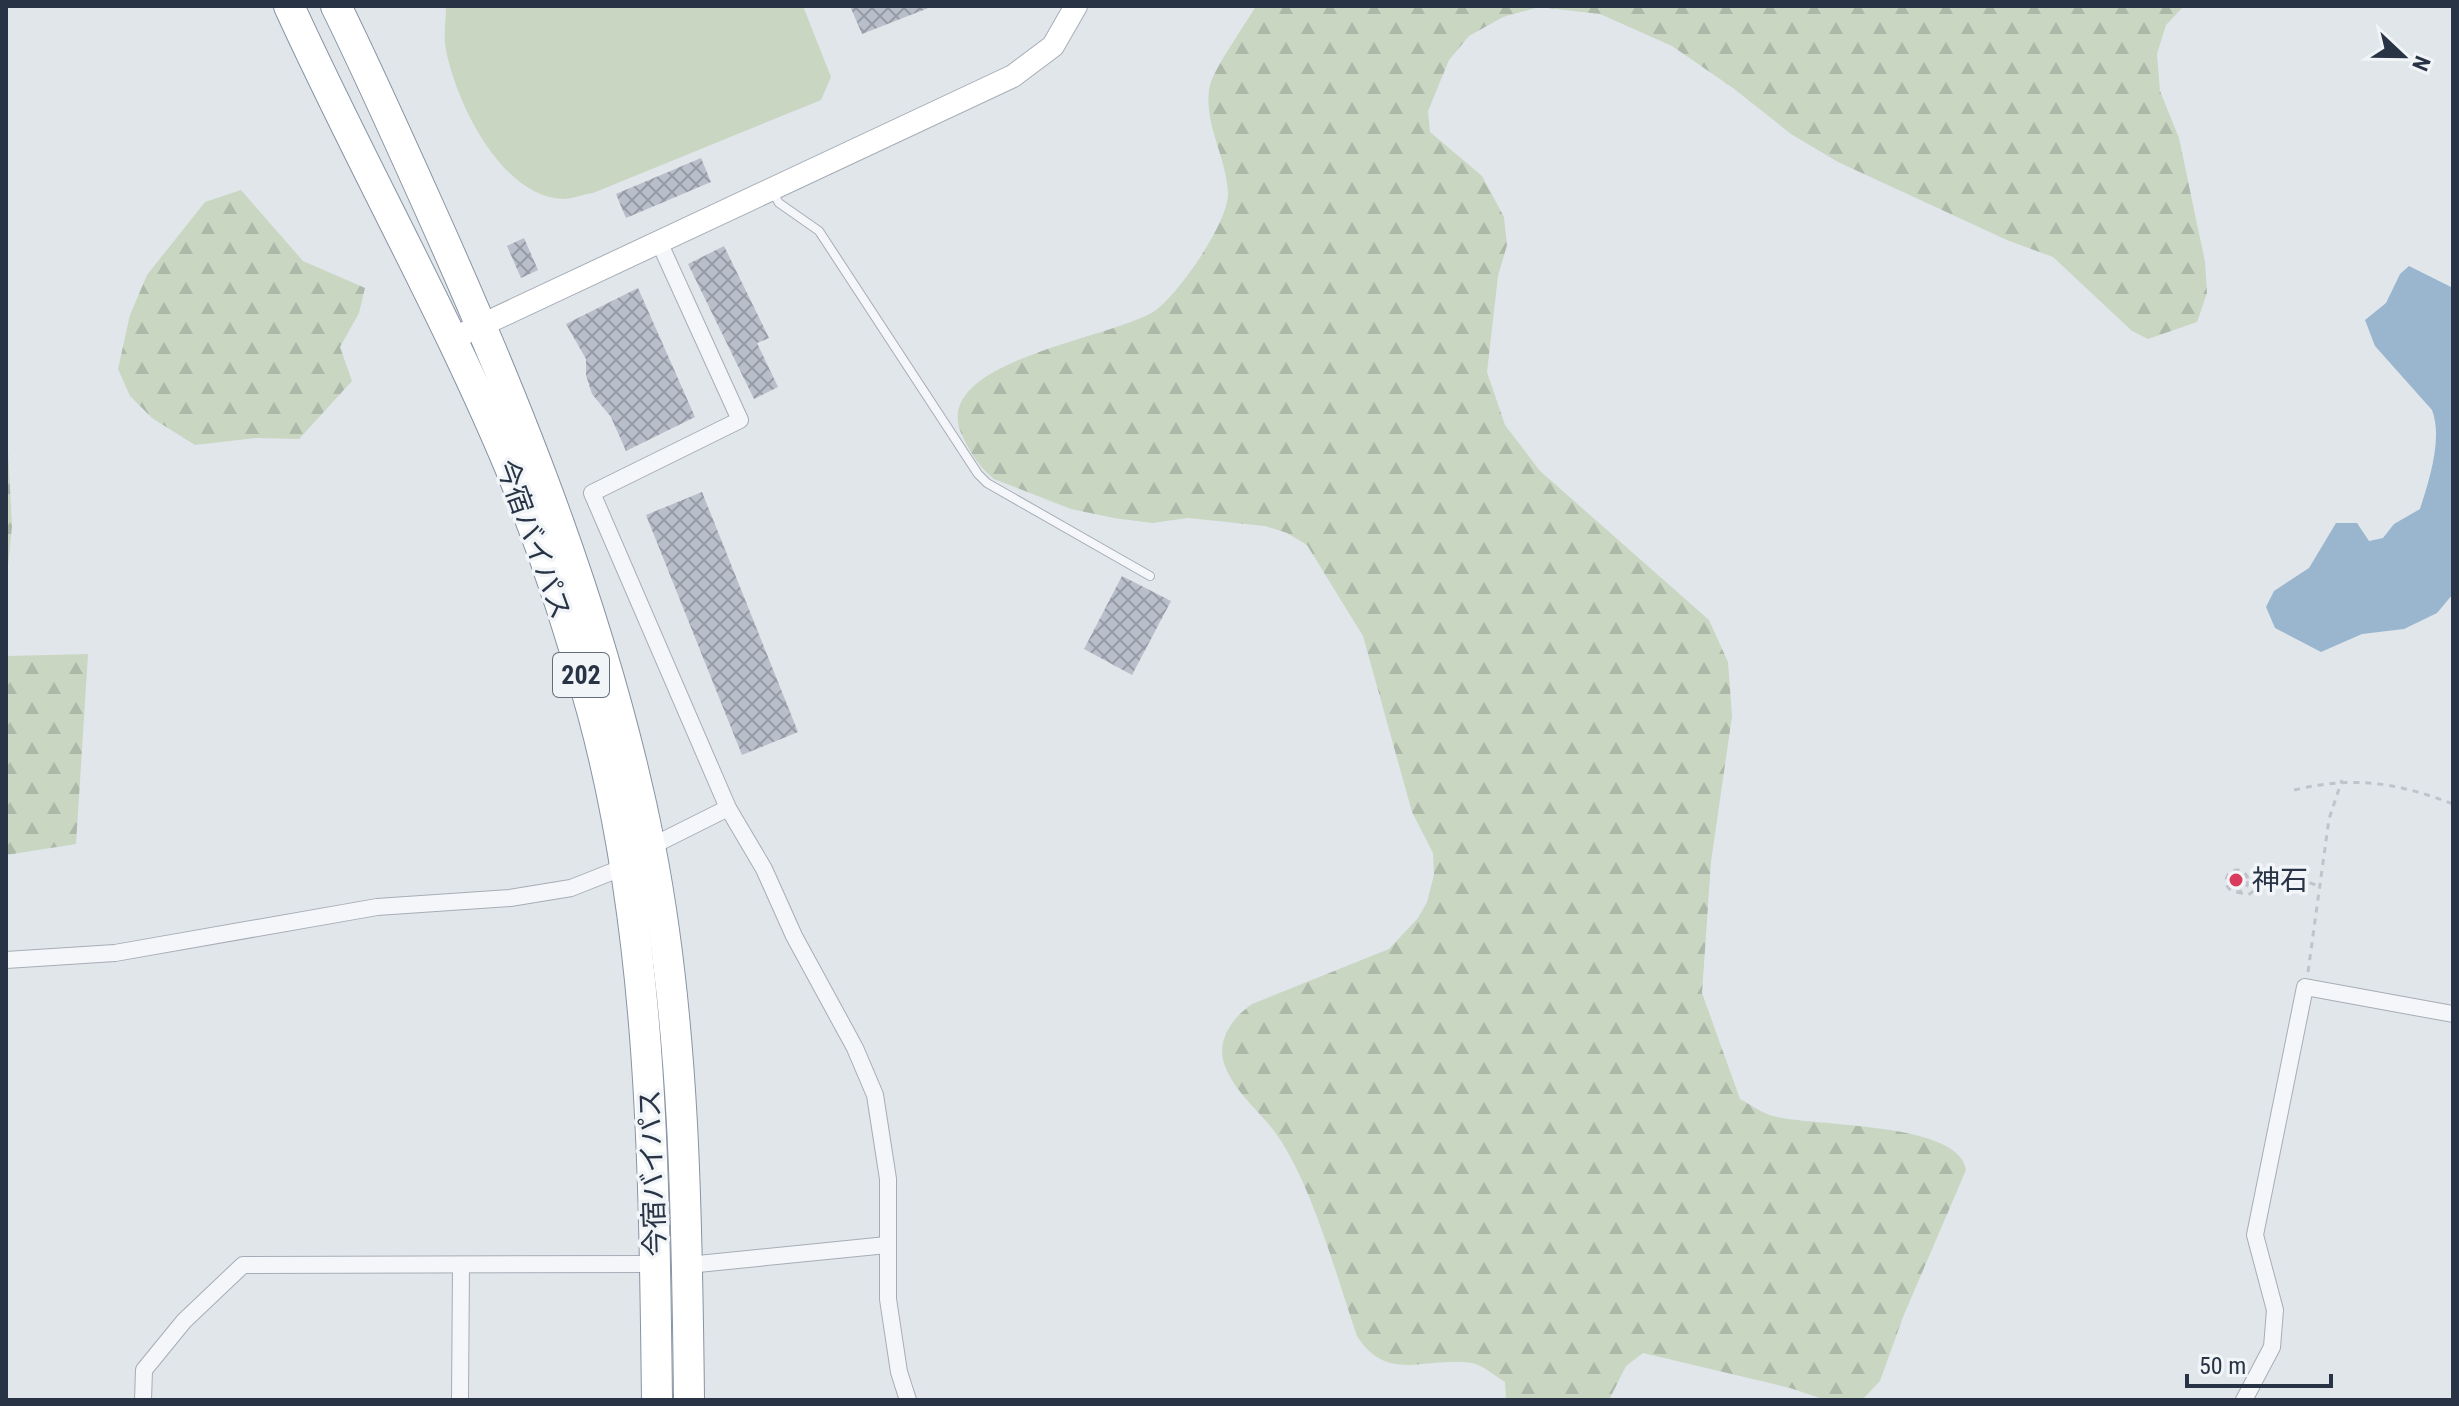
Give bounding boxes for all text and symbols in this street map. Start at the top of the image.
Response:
north arrow [2363,16,2443,96]
text: N [2407,52,2435,74]
street label: 今宿バイパス [489,455,578,623]
road number: 202 [553,653,609,697]
place label: 神石 [2252,864,2308,897]
marker: 神石 [2227,871,2245,889]
street label: 今宿バイパス [633,1089,672,1257]
scale bar [2187,1338,2331,1388]
text: 50 m [2199,1352,2246,1380]

